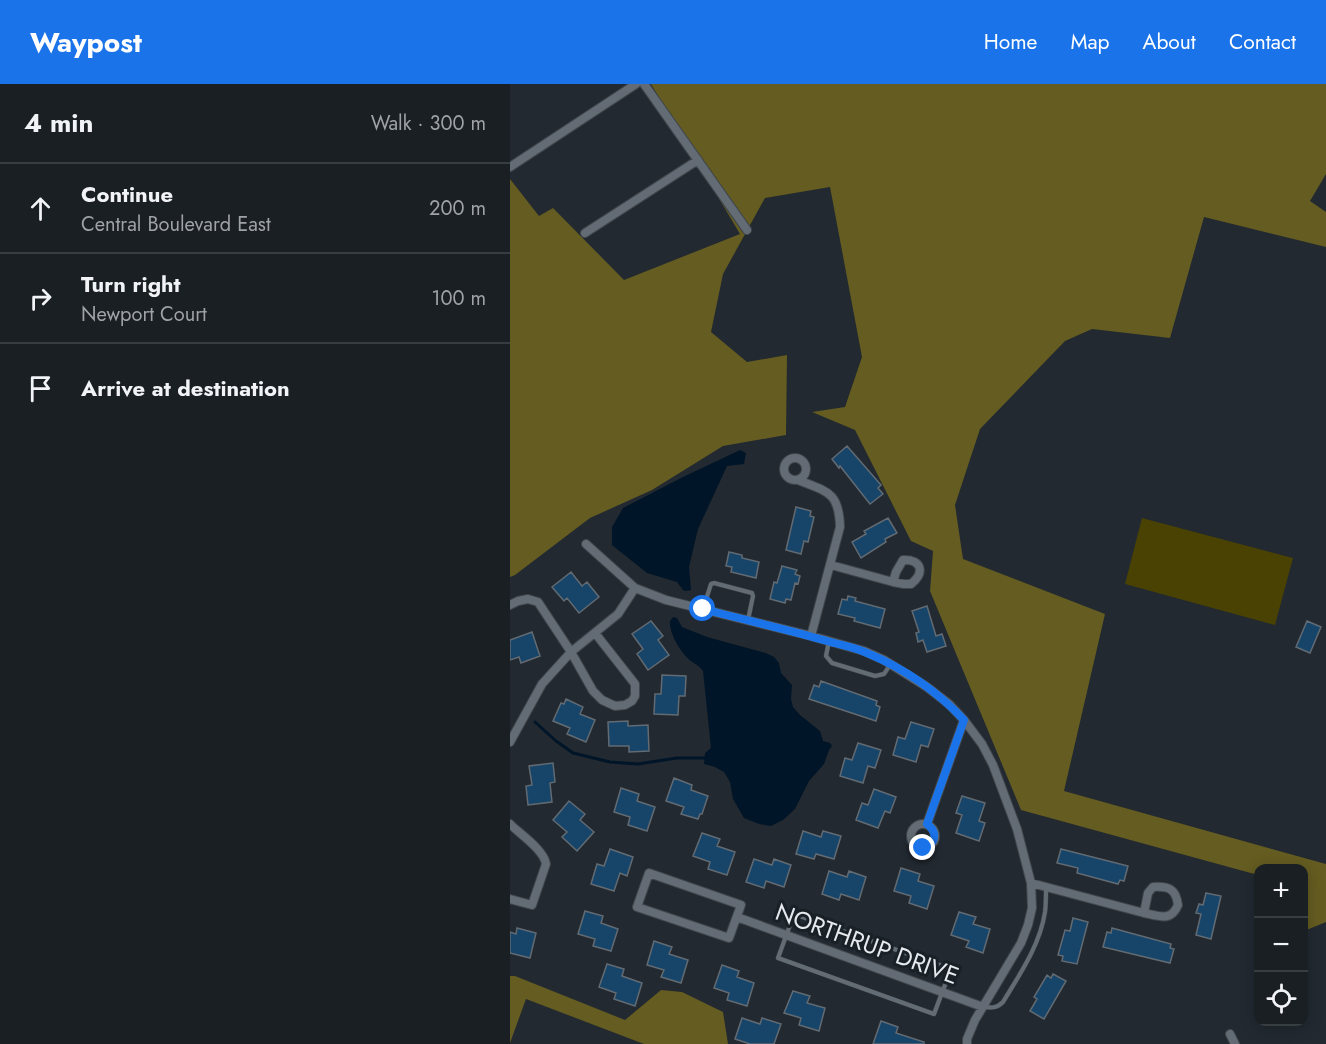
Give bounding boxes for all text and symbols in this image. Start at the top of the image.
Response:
text: Waypost [30,22,142,63]
text: Home [984,27,1037,57]
text: Map [1070,27,1110,57]
text: About [1143,27,1196,57]
text: Contact [1229,27,1296,57]
text: 4 min [24,104,93,142]
text: Walk · 300 m [371,109,486,138]
text: Continue [81,178,173,210]
icon: ahead [24,192,57,225]
text: 200 m [429,194,486,223]
text: Central Boulevard East [81,210,271,239]
text: Turn right [81,268,181,300]
icon: right [24,282,57,315]
text: 100 m [431,284,486,313]
text: Newport Court [81,300,207,329]
icon: arrive [24,372,57,405]
text: Arrive at destination [81,372,290,404]
route start [689,595,715,621]
route end [909,834,935,860]
map controls [1254,864,1308,1026]
button: + [1254,864,1308,918]
street label: NORTHRUP DRIVE [771,894,964,993]
button: − [1254,918,1308,972]
button: locate [1254,972,1308,1026]

